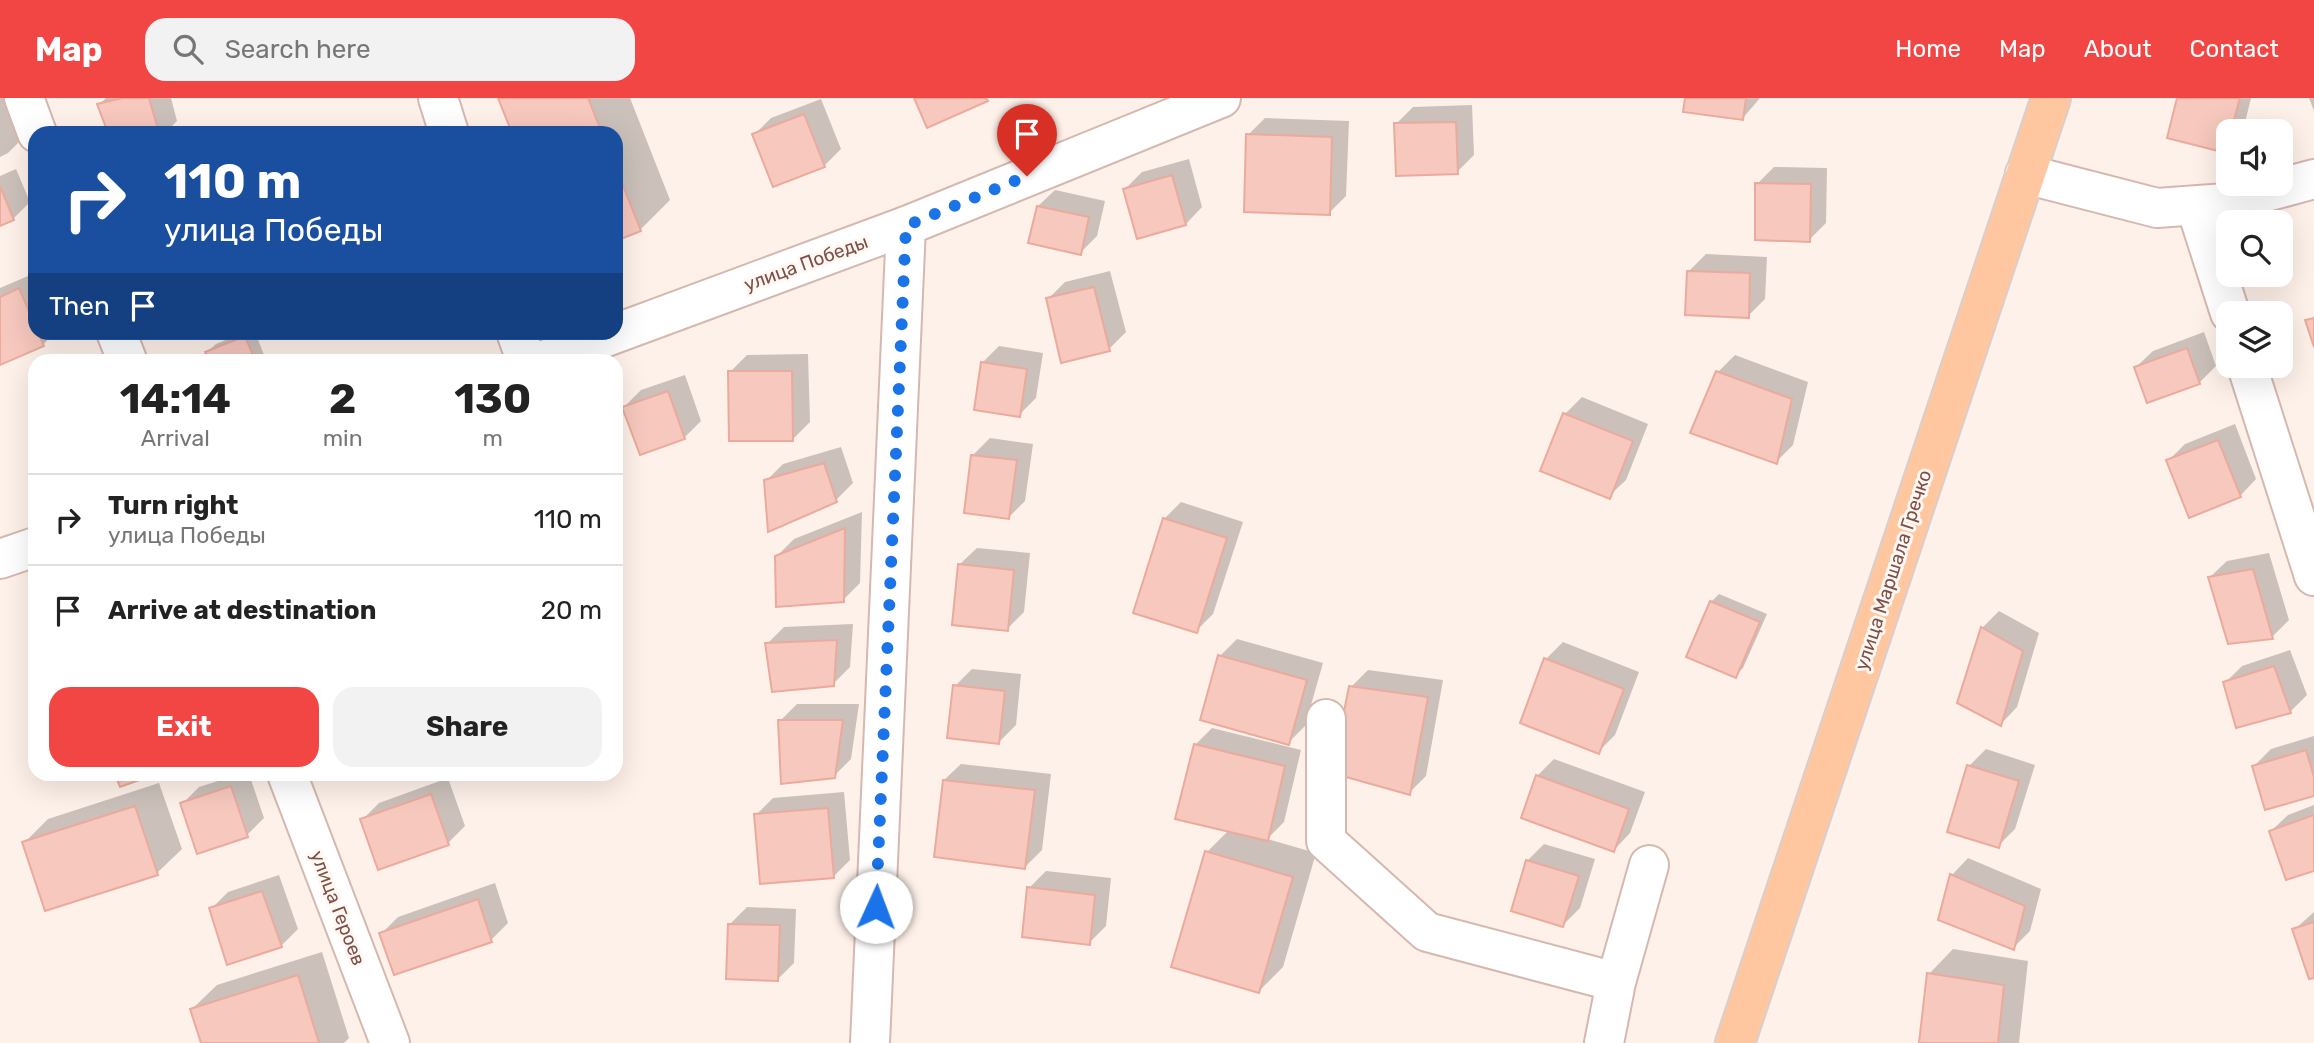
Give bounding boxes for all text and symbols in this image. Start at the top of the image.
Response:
search box [145,18,635,81]
text: Map [35,30,103,69]
icon: search [169,30,207,68]
text: Search here [225,34,370,65]
text: Home [1895,35,1961,63]
text: Map [1999,35,2046,63]
text: About [2084,35,2152,63]
text: Contact [2190,35,2279,63]
pin [997,104,1057,176]
icon: arrive [1008,115,1046,153]
map controls [2216,119,2293,378]
button: sound [2216,119,2293,196]
text: 110 m [164,152,301,210]
icon: right [49,154,140,245]
button: search [2216,210,2293,287]
text: улица Победы [164,211,383,249]
street label: улица Победы [741,230,871,296]
icon: arrive [124,287,162,325]
text: Then [49,291,110,322]
button: layers [2216,301,2293,378]
text: 14:14 [120,374,231,424]
text: 2 [329,374,356,424]
text: 130 [454,374,531,424]
text: Arrival [141,424,210,452]
text: min [323,424,363,452]
text: m [483,424,503,452]
street label: улица Маршала Гречко [1850,467,1936,673]
text: Turn right [108,490,238,521]
icon: right [49,501,87,539]
text: 110 m [534,504,602,535]
text: улица Победы [108,521,266,549]
icon: arrive [49,592,87,630]
text: Arrive at destination [108,595,376,626]
text: 20 m [541,595,602,626]
button: Exit [49,687,319,767]
button: Share [333,687,602,767]
street label: улица Героев [306,847,370,969]
position arrow [839,870,913,944]

